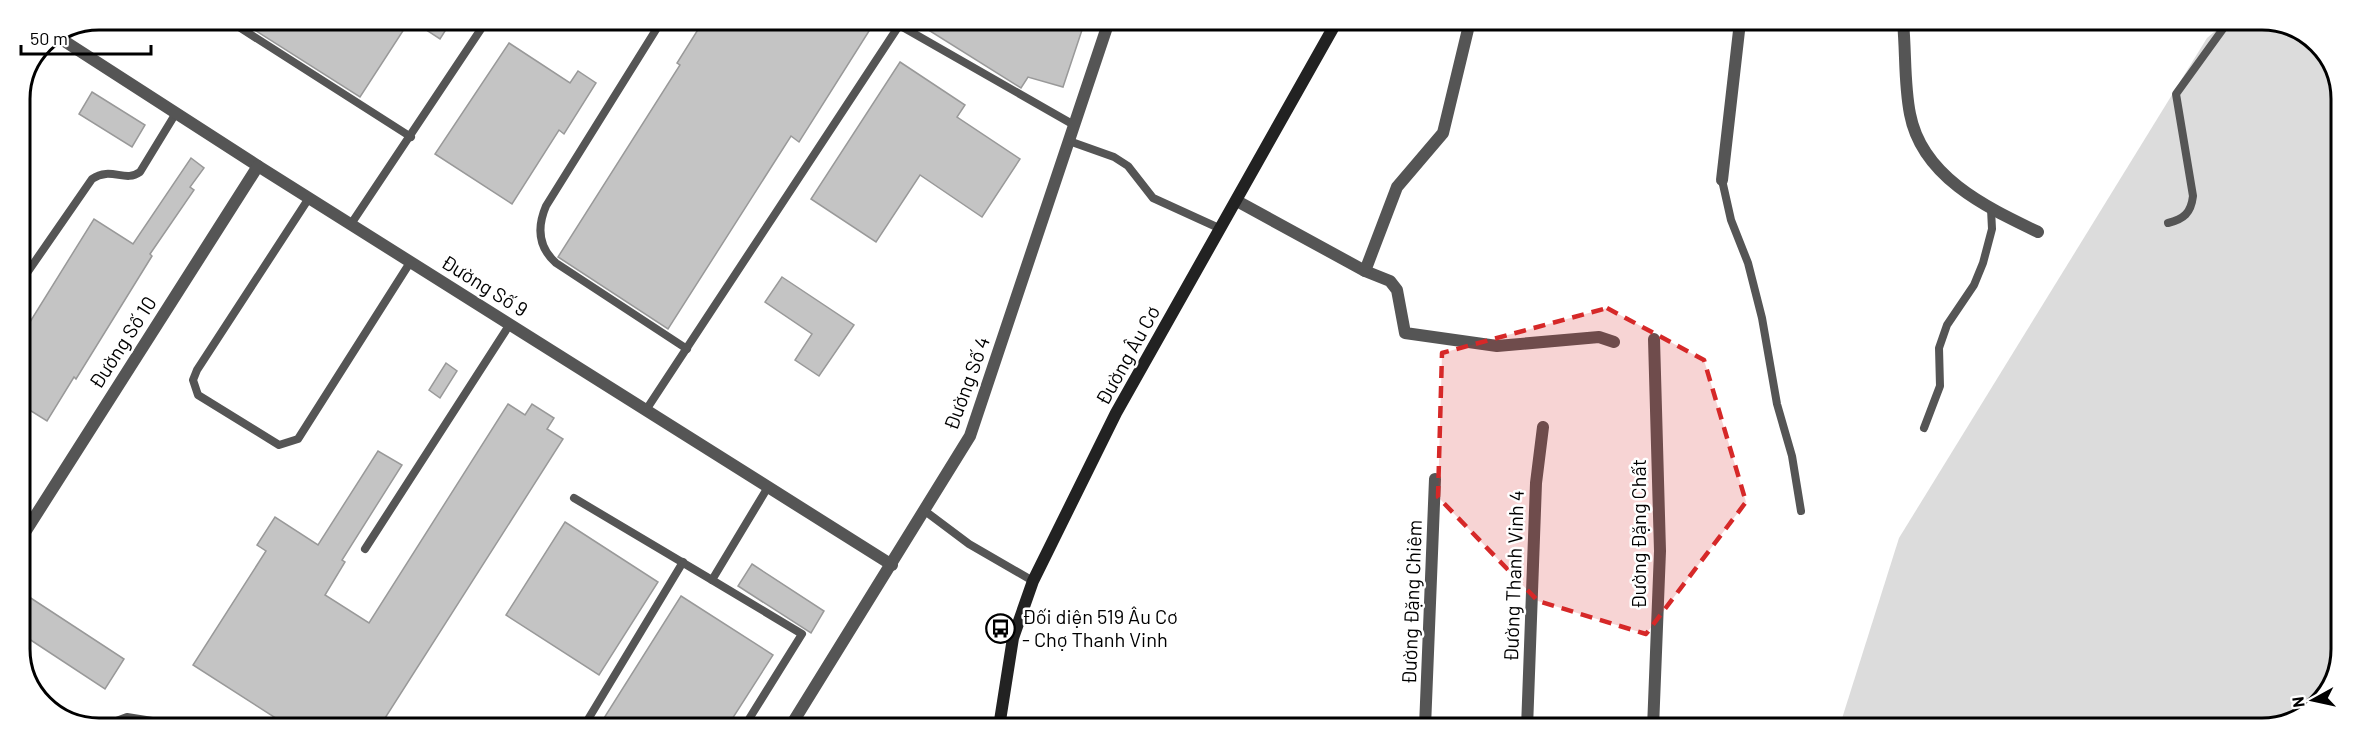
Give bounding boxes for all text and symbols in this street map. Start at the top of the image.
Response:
scale bar [21,18,152,56]
text: 50 m [30,27,68,49]
street label: Đường Số 9 [437,249,533,321]
street label: Đường Số 10 [83,291,161,393]
street label: Đường Âu Cơ [1090,301,1164,409]
street label: Đường Số 4 [938,333,994,433]
street label: Đường Đặng Chất [1626,459,1650,609]
street label: Đường Thanh Vinh 4 [1498,490,1528,662]
street label: Đường Đặng Chiêm [1396,519,1426,685]
place label: Đối diện 519 Âu Cơ - Chợ Thanh Vinh [1022,604,1178,651]
bus stop icon: Đối diện 519 Âu Cơ - Chợ Thanh Vinh [985,612,1017,644]
north arrow [2283,670,2343,730]
text: N [2288,696,2308,709]

